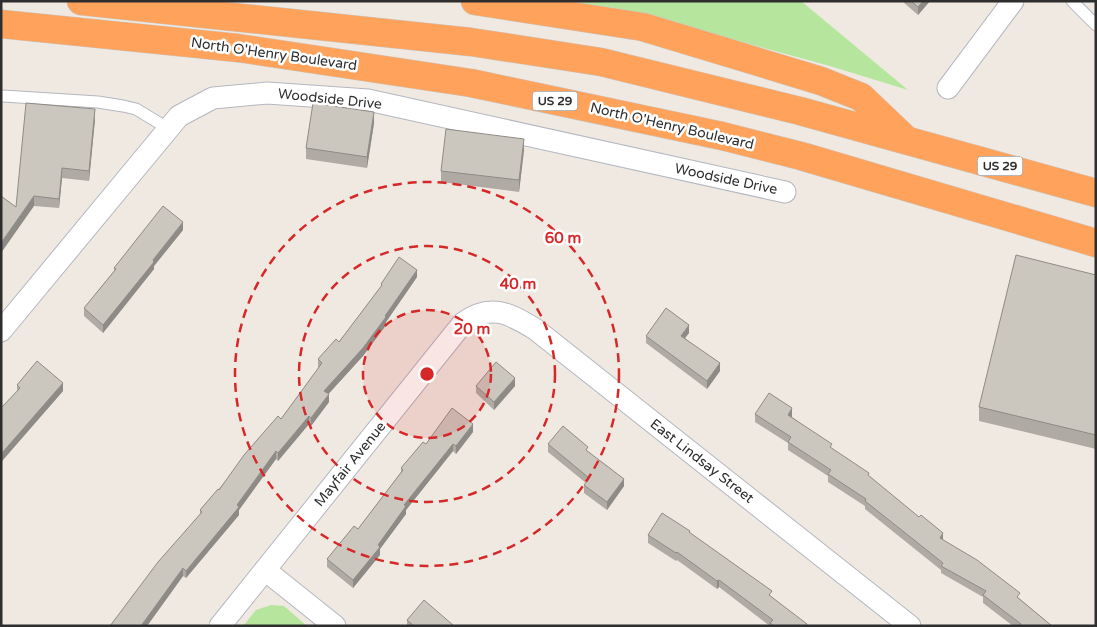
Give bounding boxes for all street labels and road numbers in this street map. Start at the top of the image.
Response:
street label: North O'Henry Boulevard [190,34,358,74]
street label: Woodside Drive [277,85,383,113]
road number: US 29 [532,92,578,110]
street label: North O'Henry Boulevard [588,99,756,153]
road number: US 29 [978,157,1022,176]
street label: Woodside Drive [673,160,779,198]
street label: East Lindsay Street [647,415,758,507]
street label: Mayfair Avenue [311,418,389,510]

